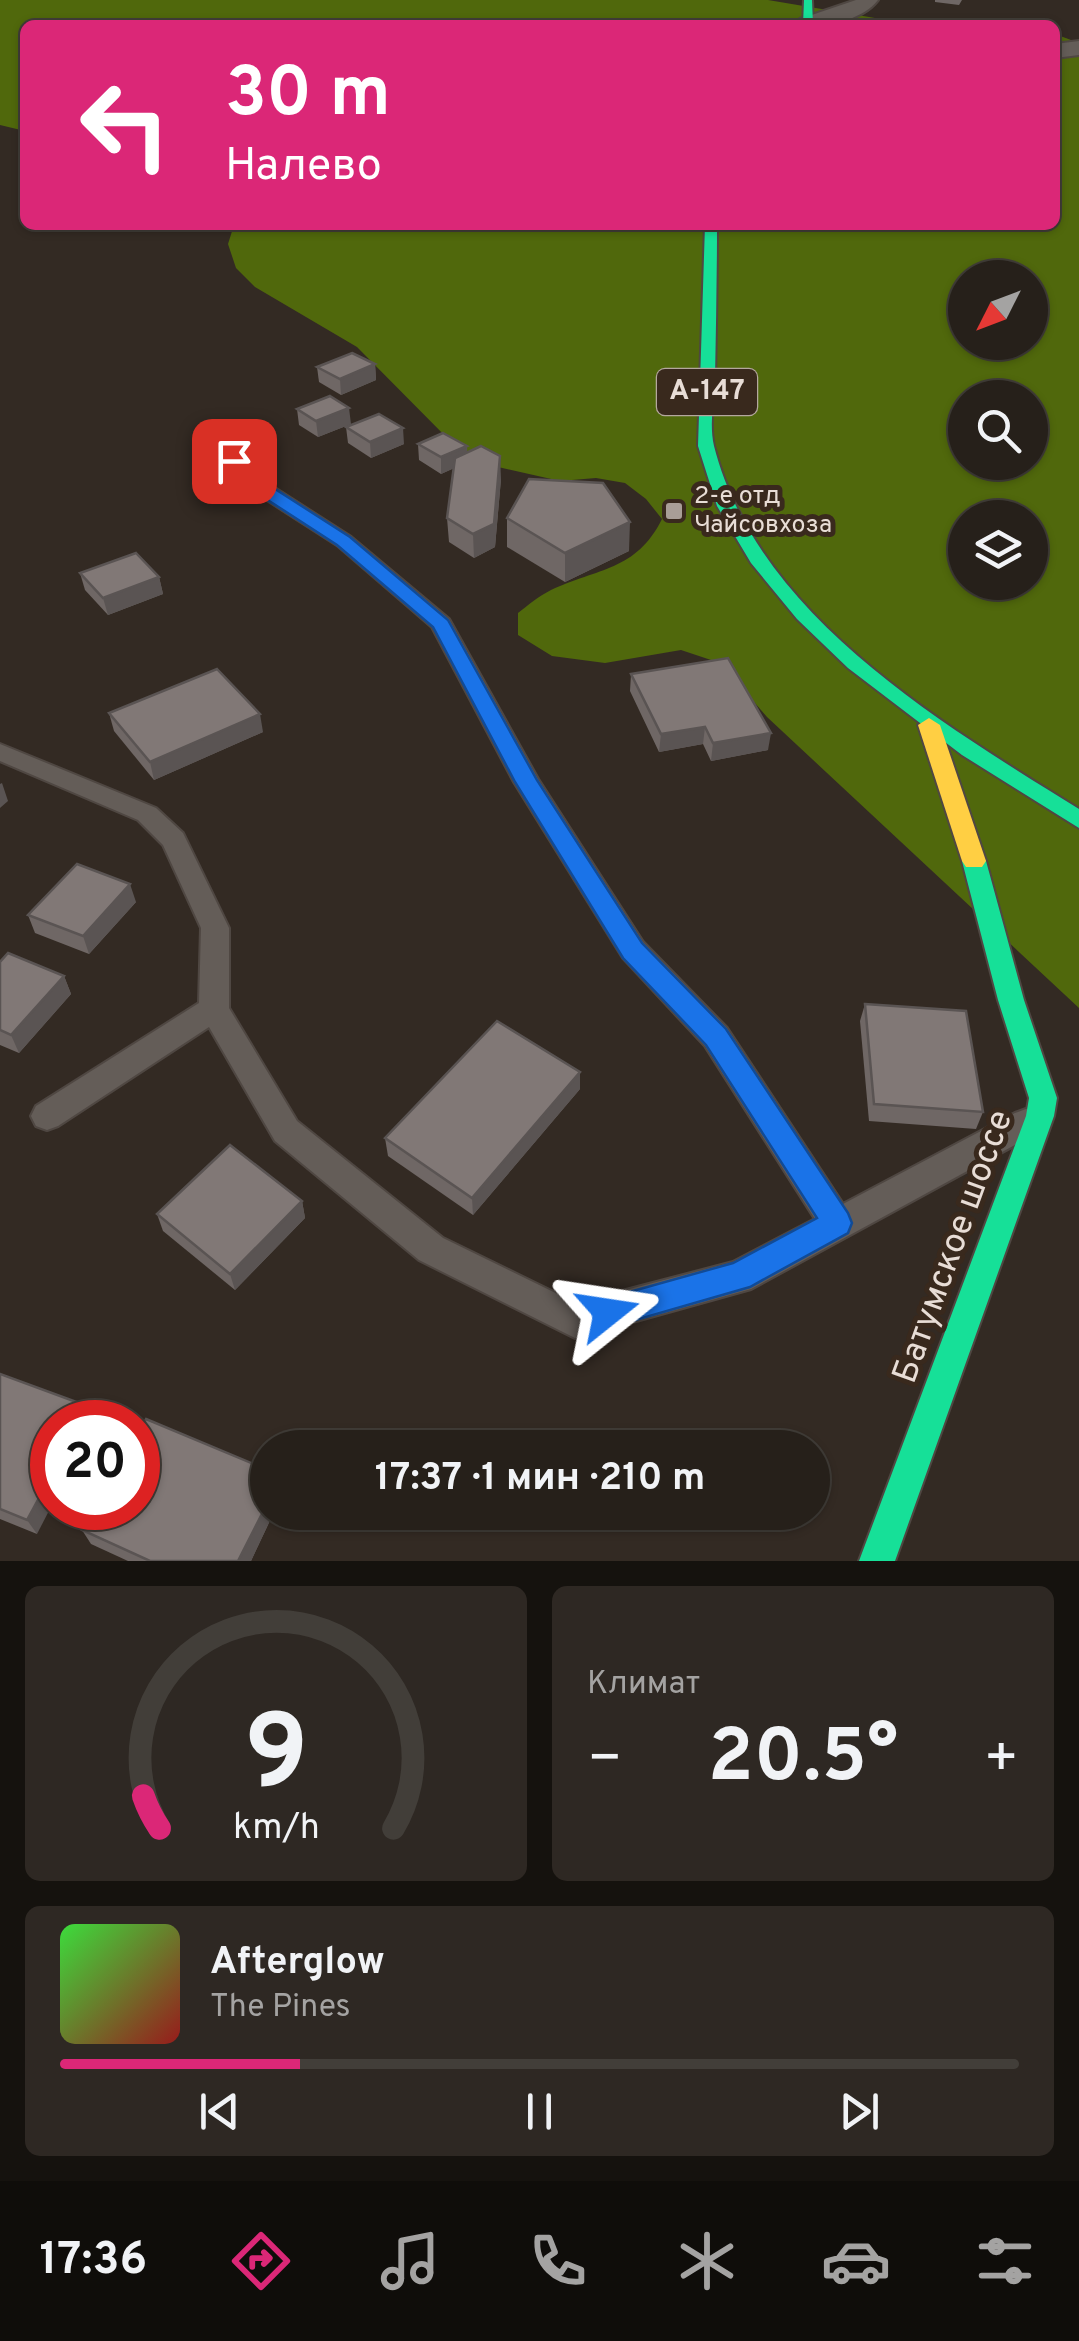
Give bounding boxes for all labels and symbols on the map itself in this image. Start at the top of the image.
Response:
north arrow [948,260,1048,360]
road number: А-147 [657,369,757,415]
pin [192,419,277,504]
place label: 2-е отд Чайсовхоза [694,481,832,542]
marker: 2-е отд Чайсовхоза [663,500,685,522]
street label: Батумское шоссе [884,1104,1024,1390]
position arrow [556,1260,660,1364]
speed limit sign: 20 [30,1400,160,1530]

